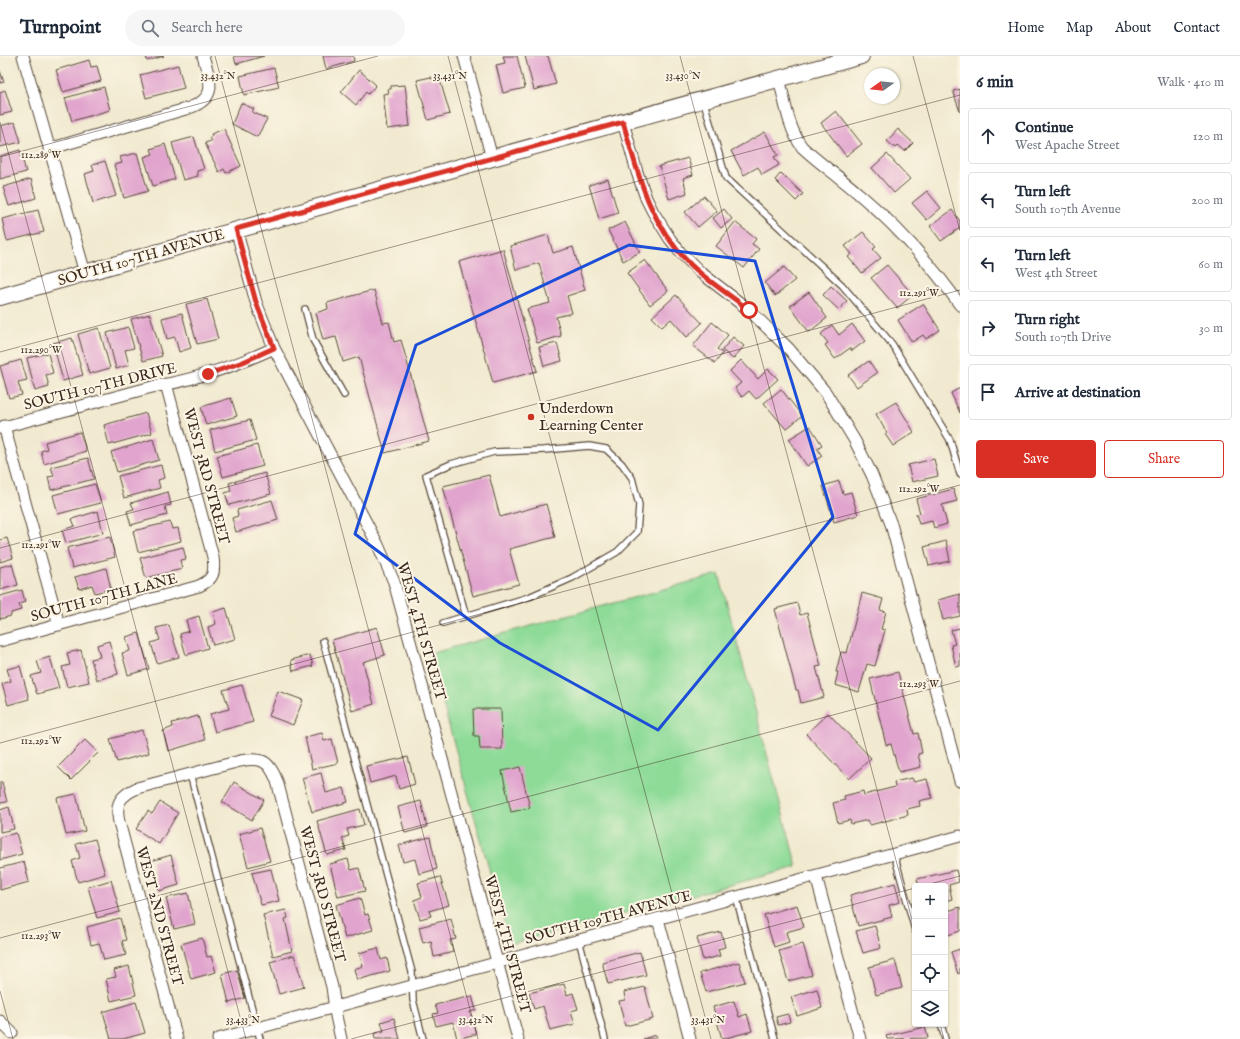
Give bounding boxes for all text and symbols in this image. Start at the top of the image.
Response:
search box [125,10,405,46]
text: Turnpoint [20,16,101,40]
icon: search [139,17,161,39]
text: Search here [171,18,243,37]
text: Home [1008,19,1044,37]
text: Map [1066,19,1093,37]
text: About [1115,19,1151,37]
text: Contact [1173,19,1220,37]
north arrow [864,68,900,104]
text: 33.432°N [201,70,236,83]
text: 33.431°N [433,70,467,83]
text: 33.430°N [665,70,701,83]
text: 6 min [976,72,1014,93]
text: Walk · 410 m [1157,74,1224,91]
text: Continue [1015,118,1073,137]
icon: ahead [977,125,999,147]
text: 120 m [1193,128,1223,145]
text: West Apache Street [1015,137,1120,154]
text: 112.289°W [21,149,61,162]
text: Turn left [1015,182,1071,201]
icon: left [977,189,999,211]
text: 200 m [1191,192,1223,209]
text: South 107th Avenue [1015,201,1121,218]
street label: SOUTH 107TH AVENUE [56,225,227,290]
text: Turn left [1015,246,1071,265]
icon: left [977,253,999,275]
text: 60 m [1198,256,1223,273]
text: West 4th Street [1015,265,1097,282]
text: 112.291°W [899,287,939,300]
route start [740,301,758,319]
text: Turn right [1015,310,1080,329]
icon: right [977,317,999,339]
text: 30 m [1199,320,1223,337]
text: South 107th Drive [1015,329,1111,346]
text: 112.290°W [21,344,62,357]
street label: SOUTH 107TH DRIVE [22,358,178,415]
route end [199,365,217,383]
icon: arrive [977,381,999,403]
text: Arrive at destination [1015,383,1141,402]
place label: Underdown Learning Center [539,399,644,435]
street label: WEST 3RD STREET [179,406,234,547]
marker: Underdown Learning Center [526,412,536,422]
button: Save [976,440,1096,478]
button: Share [1104,440,1224,478]
text: 112.292°W [899,483,940,496]
text: 112.291°W [21,539,61,552]
street label: WEST 4TH STREET [393,560,450,702]
street label: SOUTH 107TH LANE [29,569,180,626]
text: 112.293°W [899,678,939,691]
text: 112.292°W [21,735,62,748]
street label: WEST 3RD STREET [295,824,350,965]
street label: WEST 2ND STREET [132,844,187,988]
street label: WEST 4TH STREET [480,873,535,1016]
map controls [912,883,948,1027]
button: + [912,883,948,919]
street label: SOUTH 109TH AVENUE [523,886,694,949]
button: − [912,919,948,955]
text: 112.293°W [21,930,61,943]
button: locate [912,955,948,991]
button: layers [912,991,948,1027]
text: 33.433°N [226,1014,260,1027]
text: 33.432°N [459,1014,494,1027]
text: 33.431°N [691,1014,725,1027]

